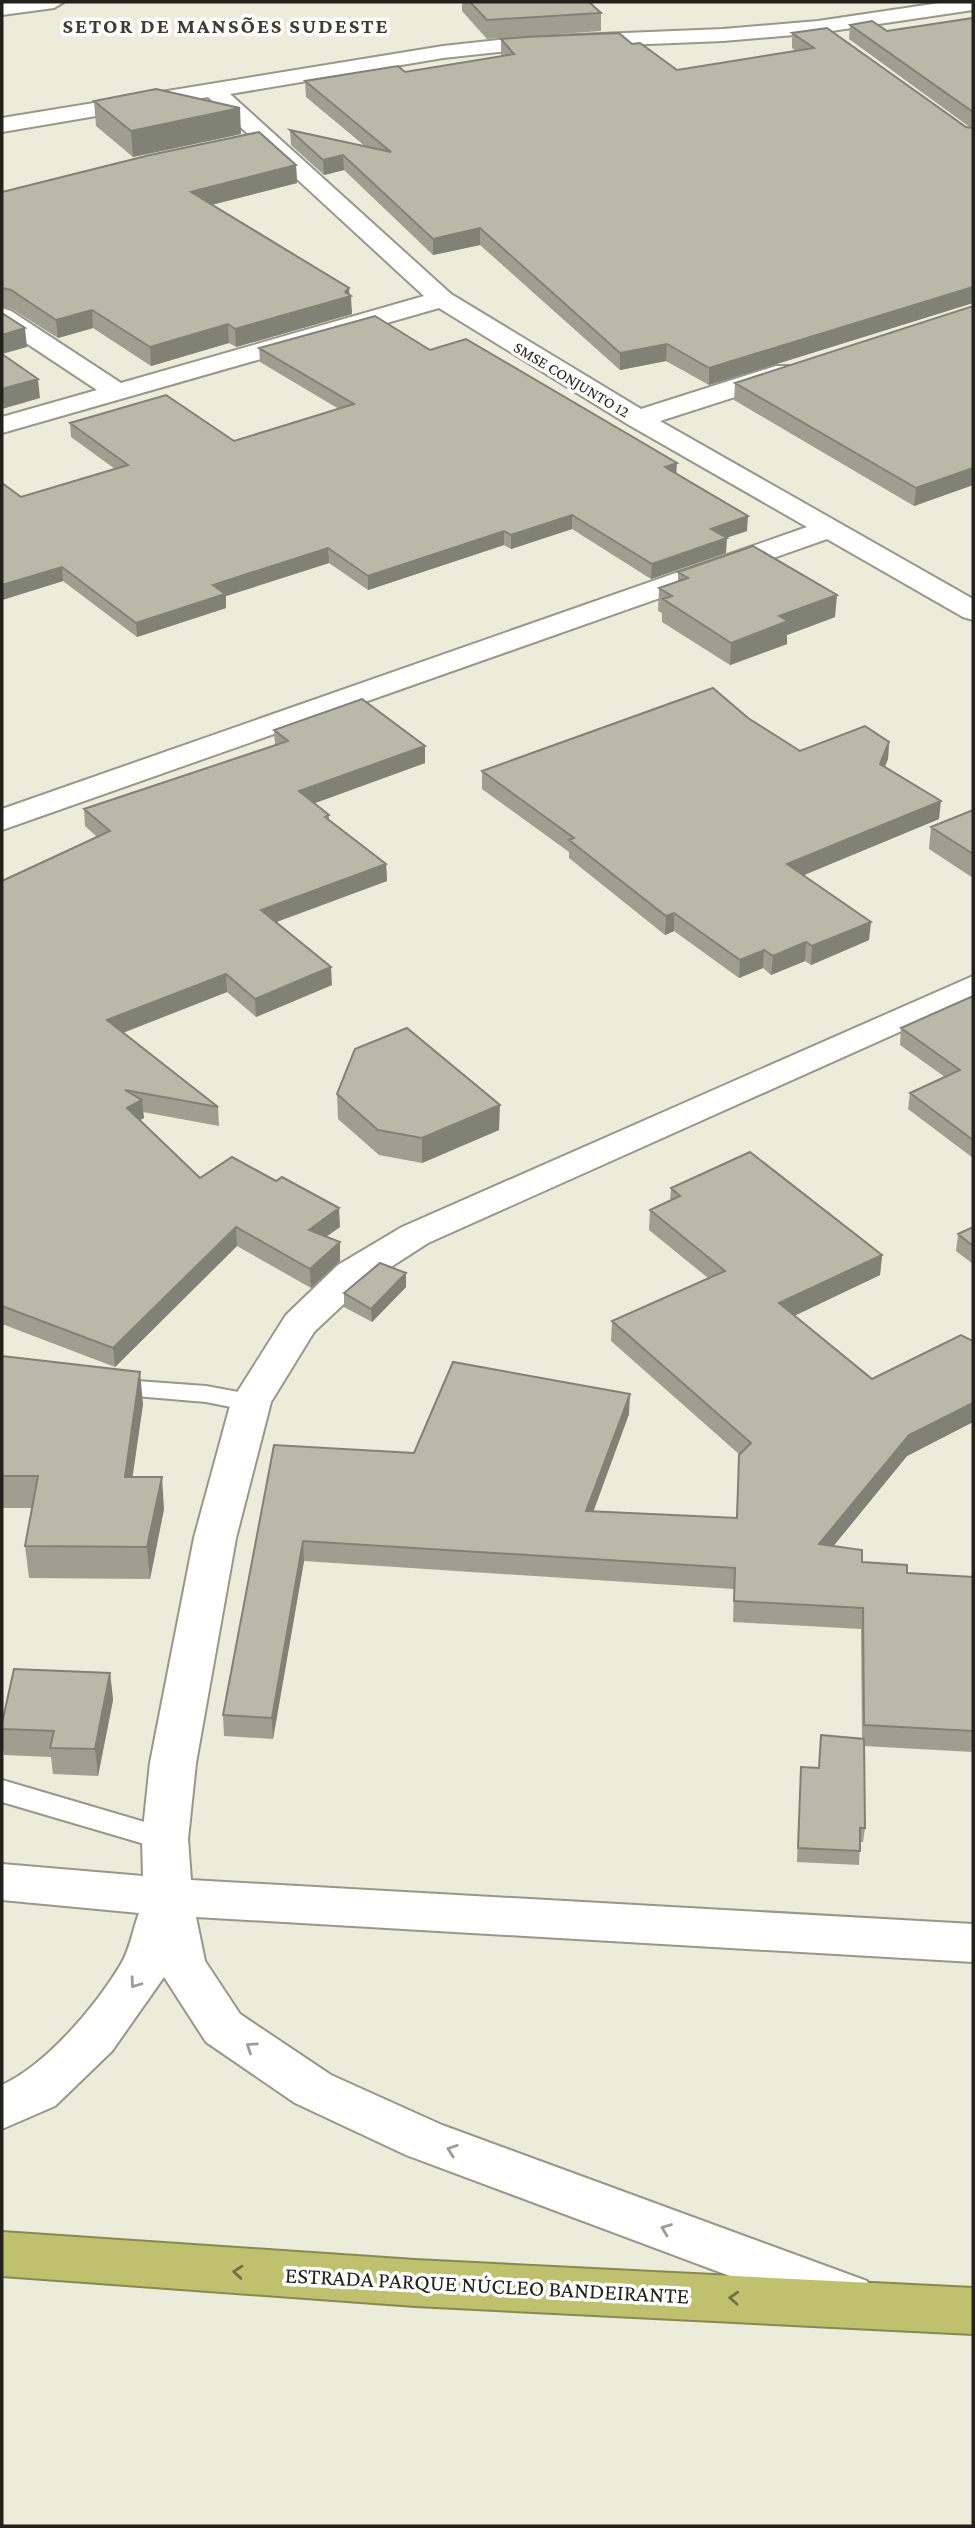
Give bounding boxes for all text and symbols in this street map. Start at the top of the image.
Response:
district label: SETOR DE MANSÕES SUDESTE [63,14,389,38]
street label: SMSE CONJUNTO 12 [511,338,633,422]
one-way arrow [130,1975,143,1987]
one-way arrow [245,2042,258,2055]
one-way arrow [447,2144,459,2158]
one-way arrow [660,2223,672,2237]
street label: ESTRADA PARQUE NÚCLEO BANDEIRANTE [284,2261,690,2309]
one-way arrow [232,2264,243,2279]
one-way arrow [728,2291,739,2306]

